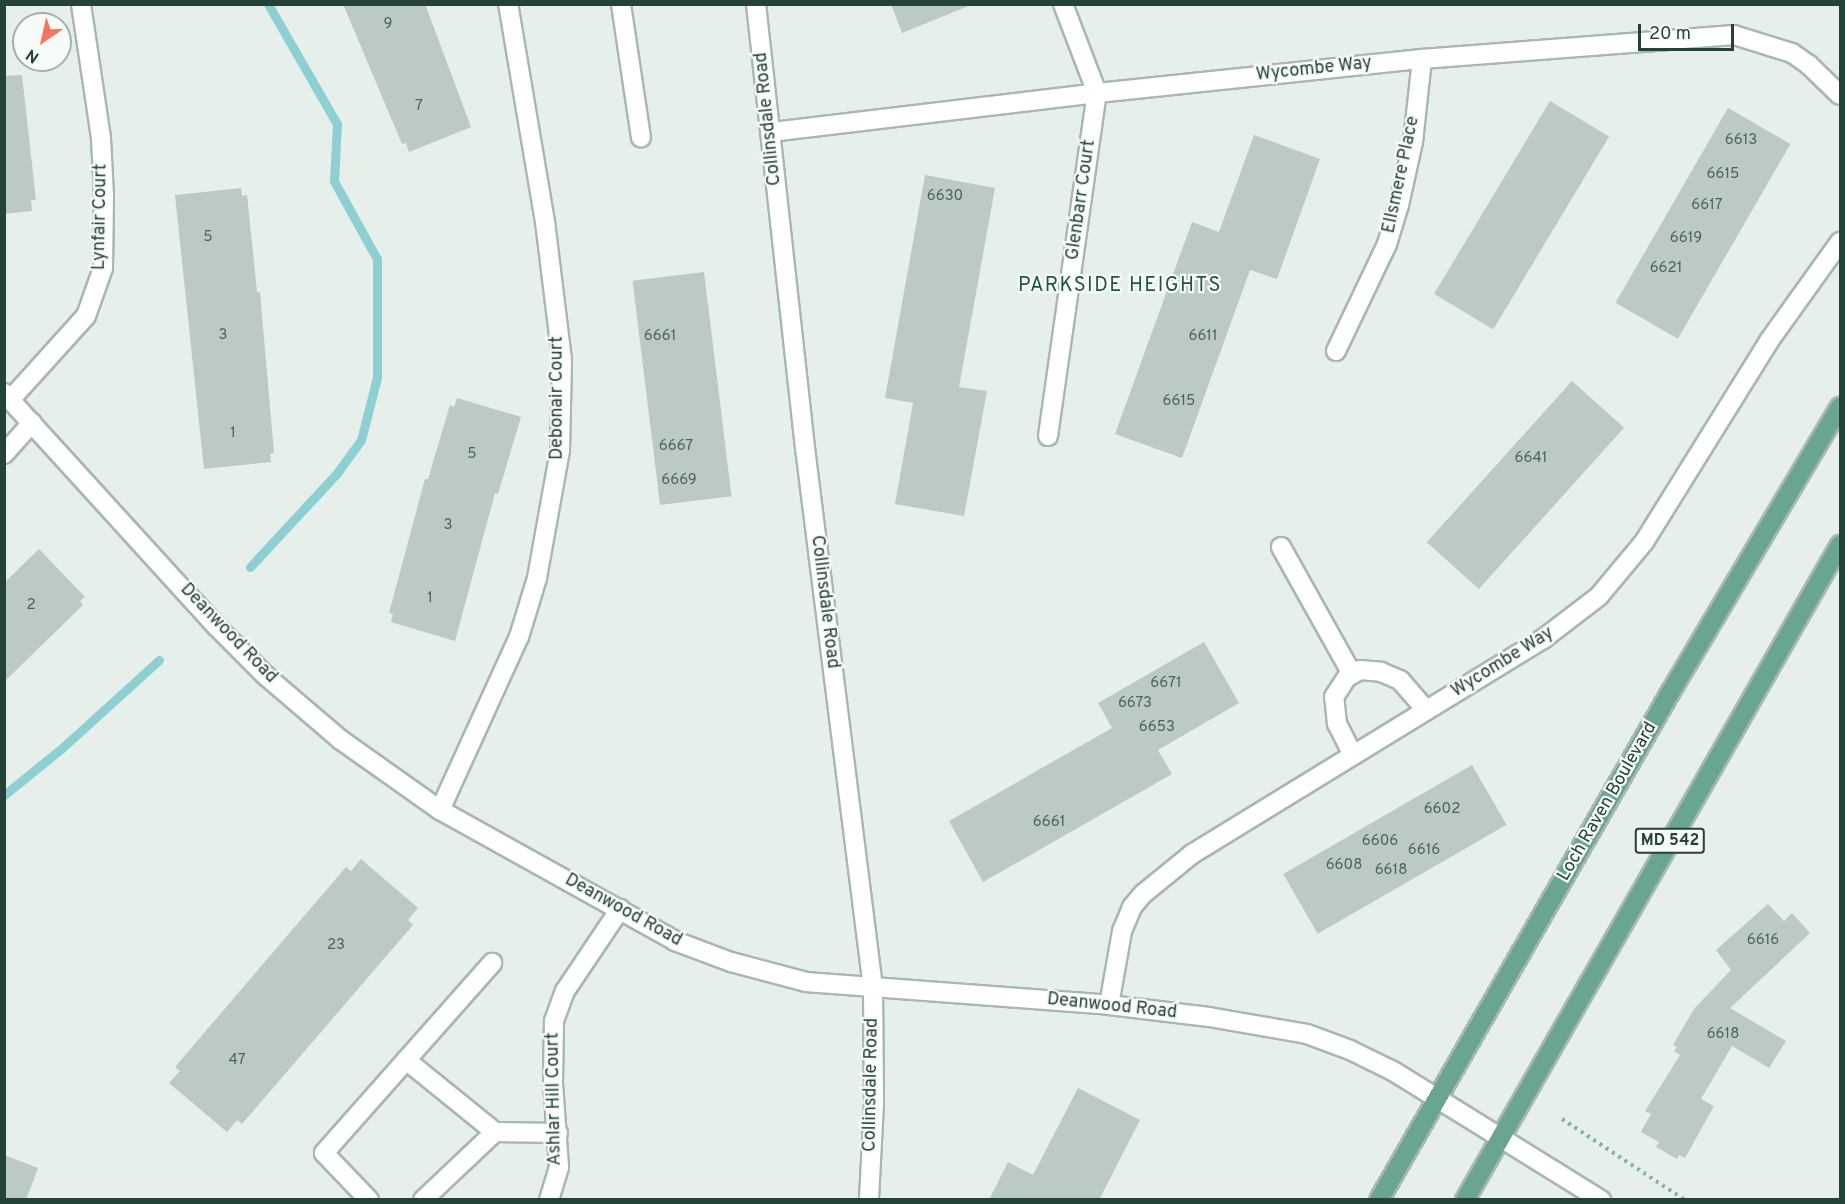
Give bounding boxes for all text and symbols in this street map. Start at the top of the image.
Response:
north arrow [12,12,72,72]
scale bar [1641,12,1737,50]
house number: 9 [384,16,392,34]
text: 20 m [1649,23,1691,46]
text: N [23,44,43,67]
street label: Collinsdale Road [751,51,787,187]
street label: Wycombe Way [1255,53,1373,87]
house number: 7 [415,98,423,116]
street label: Ellsmere Place [1379,114,1425,236]
house number: 6613 [1725,132,1757,150]
street label: Glenbarr Court [1063,138,1101,262]
street label: Lynfair Court [89,164,113,270]
house number: 6615 [1707,166,1739,184]
house number: 6630 [927,188,963,206]
house number: 6617 [1691,197,1723,215]
house number: 5 [203,229,213,247]
house number: 6619 [1670,230,1702,248]
house number: 6621 [1650,260,1682,278]
district label: PARKSIDE HEIGHTS [1018,274,1222,298]
house number: 3 [218,327,228,345]
house number: 6661 [644,328,676,346]
house number: 6611 [1188,328,1218,346]
street label: Debonair Court [547,336,569,460]
house number: 6615 [1163,393,1195,411]
house number: 1 [230,425,236,443]
house number: 6667 [659,438,693,456]
house number: 5 [467,446,477,464]
house number: 6641 [1515,450,1547,468]
house number: 6669 [661,472,697,490]
house number: 3 [443,517,453,535]
street label: Collinsdale Road [805,534,843,670]
street label: Deanwood Road [175,579,281,689]
house number: 1 [427,590,433,608]
house number: 2 [26,597,36,615]
street label: Wycombe Way [1448,623,1558,703]
house number: 6671 [1150,675,1182,693]
house number: 6673 [1118,695,1152,713]
house number: 6653 [1139,719,1175,737]
street label: Loch Raven Boulevard [1554,719,1662,885]
house number: 6602 [1424,801,1460,819]
house number: 6661 [1033,814,1065,832]
road number: MD 542 [1634,828,1706,854]
house number: 6606 [1362,833,1398,851]
house number: 6616 [1408,842,1440,860]
house number: 6608 [1326,857,1362,875]
house number: 6618 [1375,862,1407,880]
street label: Deanwood Road [561,870,685,952]
house number: 6616 [1747,932,1779,950]
house number: 23 [327,937,345,955]
street label: Deanwood Road [1046,989,1178,1025]
street label: Collinsdale Road [860,1018,884,1152]
house number: 6618 [1707,1026,1739,1044]
street label: Ashlar Hill Court [543,1032,567,1166]
house number: 47 [229,1052,245,1070]

